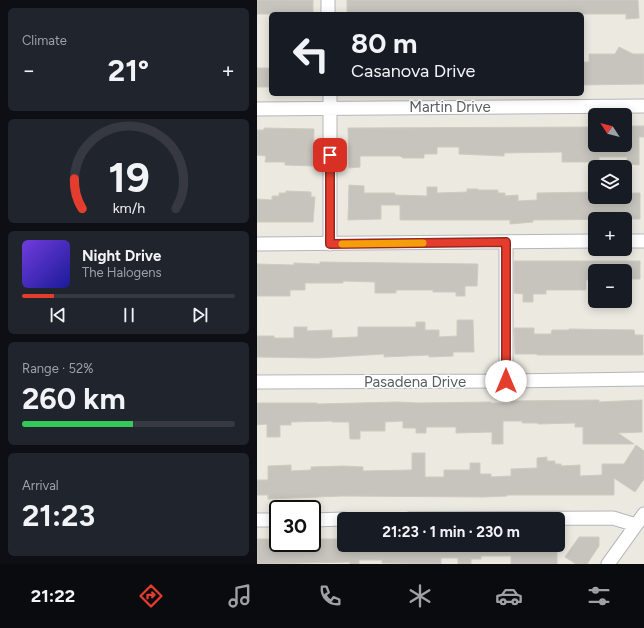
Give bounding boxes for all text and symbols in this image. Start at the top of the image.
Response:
text: 80 m [351,26,417,60]
icon: left [285,28,337,80]
text: Climate [22,33,67,48]
text: 21° [108,52,149,89]
text: − [22,57,36,84]
text: + [221,57,235,84]
text: Casanova Drive [351,60,475,82]
street label: Martin Drive [409,98,491,116]
north arrow [588,108,632,152]
map controls [588,108,632,308]
pin [313,138,347,172]
icon: arrive [319,144,341,166]
text: 19 [108,152,149,202]
button: layers [588,160,632,204]
text: km/h [112,199,145,217]
button: + [588,212,632,256]
text: Night Drive [82,247,161,265]
button: − [588,264,632,308]
text: The Halogens [82,265,162,280]
icon: previous [47,304,69,326]
icon: pause [118,304,140,326]
icon: next [189,304,211,326]
position arrow [485,360,527,402]
text: Range · 52% [22,361,93,376]
street label: Pasadena Drive [364,373,466,391]
text: 260 km [22,380,126,417]
text: Arrival [22,478,59,493]
text: 21:23 [22,497,95,534]
speed limit sign: 30 [269,500,321,552]
text: 21:23 · 1 min · 230 m [382,523,520,541]
icon: directions [137,582,165,610]
icon: music [226,582,254,610]
icon: phone [316,582,344,610]
icon: climate [406,582,434,610]
icon: car [495,582,523,610]
icon: filters [585,582,613,610]
text: 21:22 [31,585,75,607]

